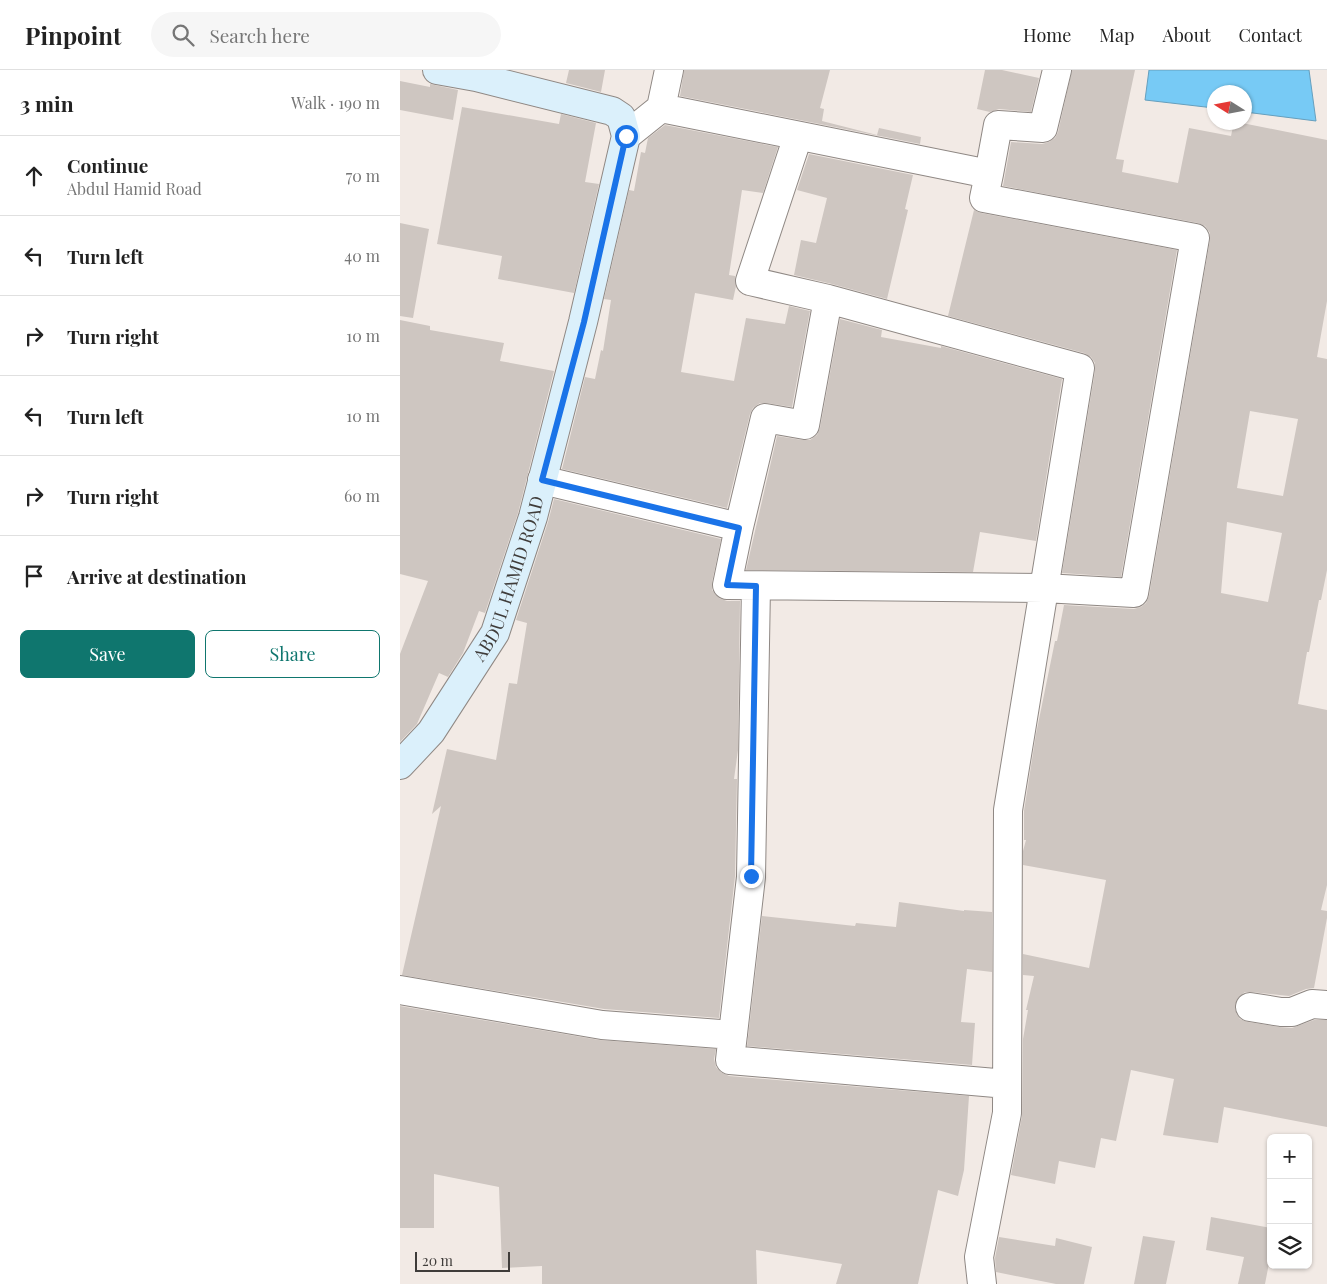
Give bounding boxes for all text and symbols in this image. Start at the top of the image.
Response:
search box [151,12,501,57]
text: Pinpoint [25,19,121,51]
icon: search [169,21,197,49]
text: Search here [209,22,310,48]
text: Home [1023,23,1071,47]
text: Map [1099,23,1134,47]
text: About [1162,23,1211,47]
text: Contact [1239,23,1302,47]
north arrow [1207,85,1252,130]
text: 3 min [20,89,74,117]
text: Walk · 190 m [291,92,380,113]
route start [615,125,638,148]
text: Continue [67,152,148,178]
icon: ahead [20,162,48,190]
text: 70 m [346,165,380,186]
text: Abdul Hamid Road [67,178,202,199]
icon: left [20,242,48,270]
text: Turn left [67,243,144,269]
text: 40 m [344,245,380,266]
icon: right [20,322,48,350]
text: Turn right [67,323,159,349]
text: 10 m [346,325,380,346]
icon: left [20,402,48,430]
text: Turn left [67,403,144,429]
text: 10 m [346,405,380,426]
icon: right [20,482,48,510]
text: Turn right [67,483,159,509]
text: 60 m [344,485,380,506]
street label: ABDUL HAMID ROAD [466,493,549,666]
icon: arrive [20,562,48,590]
text: Arrive at destination [67,563,247,589]
button: Save [20,630,195,678]
button: Share [205,630,380,678]
route end [740,865,763,888]
map controls [1267,1134,1312,1269]
button: + [1267,1134,1312,1179]
button: − [1267,1179,1312,1224]
button: layers [1267,1224,1312,1269]
scale bar [415,1249,510,1272]
text: 20 m [422,1251,453,1270]

